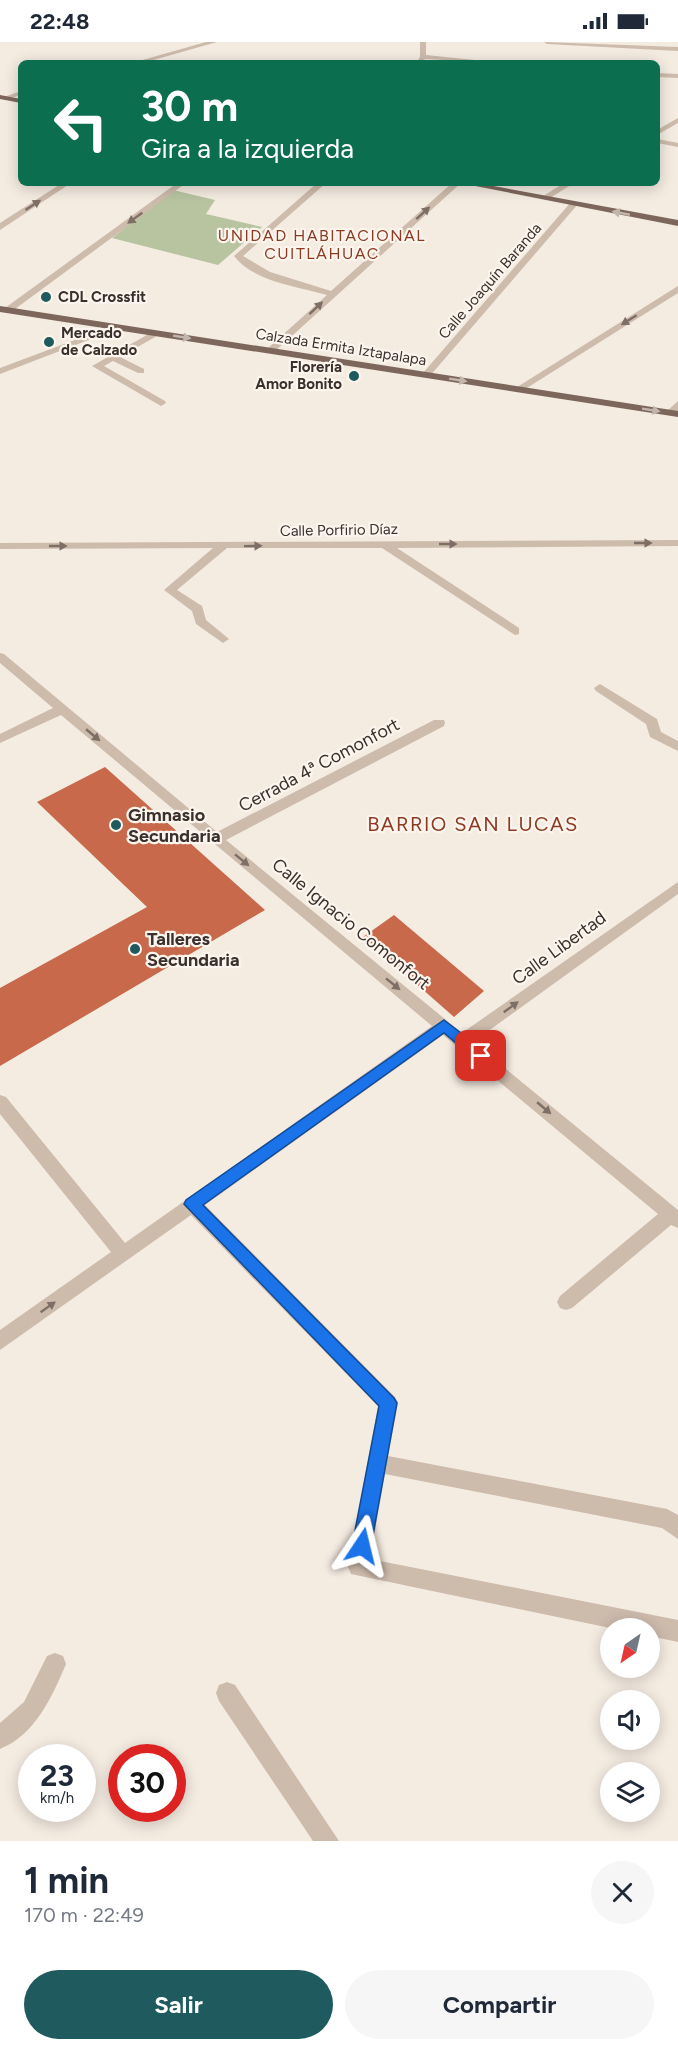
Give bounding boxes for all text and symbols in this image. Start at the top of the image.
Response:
text: 22:48 [30,8,90,35]
text: 30 m [141,81,238,132]
icon: left [42,84,120,162]
text: Gira a la izquierda [141,132,354,165]
one-way arrow [25,199,41,211]
one-way arrow [415,207,430,220]
one-way arrow [611,208,630,217]
one-way arrow [128,211,143,223]
street label: Calle Joaquín Baranda [435,219,545,343]
district label: UNIDAD HABITACIONAL CUITLÁHUAC [218,226,426,263]
place label: CDL Crossfit [58,288,146,306]
marker: CDL Crossfit [39,290,53,304]
one-way arrow [309,301,324,315]
one-way arrow [621,314,637,326]
place label: Mercado de Calzado [61,324,137,359]
street label: Calzada Ermita Iztapalapa [254,325,428,369]
one-way arrow [173,333,192,342]
marker: Mercado de Calzado [42,335,56,349]
place label: Florería Amor Bonito [255,358,342,393]
marker: Florería Amor Bonito [347,369,361,383]
one-way arrow [449,375,468,384]
one-way arrow [641,405,660,414]
street label: Calle Porfirio Díaz [280,520,398,540]
one-way arrow [634,538,653,548]
one-way arrow [439,539,458,549]
one-way arrow [49,541,68,551]
one-way arrow [244,541,263,550]
street label: Cerrada 4ª Comonfort [235,713,403,817]
one-way arrow [85,729,101,742]
place label: Gimnasio Secundaria [128,804,221,847]
district label: BARRIO SAN LUCAS [367,812,579,836]
marker: Gimnasio Secundaria [109,818,123,832]
street label: Calle Ignacio Comonfort [268,853,435,995]
one-way arrow [235,854,250,866]
street label: Calle Libertad [508,907,610,989]
place label: Talleres Secundaria [147,928,240,971]
marker: Talleres Secundaria [128,942,142,956]
one-way arrow [385,977,400,990]
one-way arrow [502,1001,518,1013]
pin [455,1030,506,1081]
icon: arrive [464,1039,497,1072]
one-way arrow [536,1101,551,1114]
one-way arrow [39,1301,55,1313]
position arrow [330,1514,394,1578]
north arrow [600,1618,660,1678]
map controls [600,1618,660,1822]
button: sound [600,1690,660,1750]
speed limit sign: 30 [108,1744,186,1822]
text: 23 [40,1757,74,1794]
button: layers [600,1762,660,1822]
text: km/h [40,1789,74,1807]
text: 1 min [24,1859,109,1902]
button: close [591,1861,654,1924]
text: 170 m · 22:49 [24,1903,144,1927]
button: Salir [24,1970,333,2039]
button: Compartir [345,1970,654,2039]

